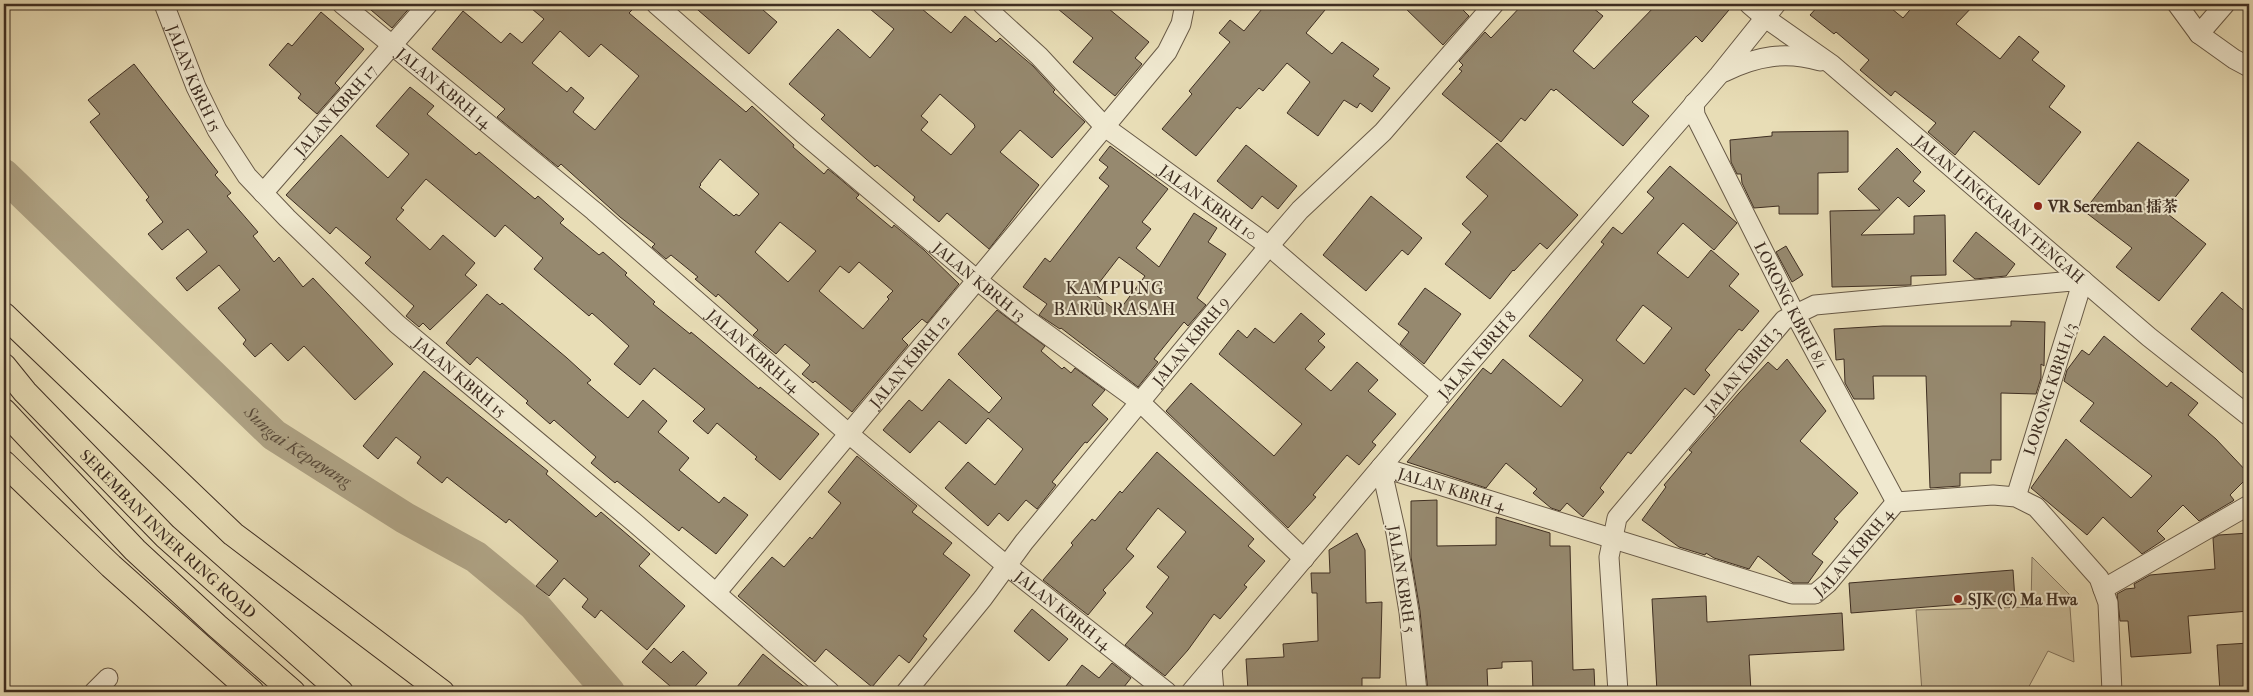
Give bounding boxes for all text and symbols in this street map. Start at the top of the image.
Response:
street label: JALAN KBRH 15 [163,20,226,135]
street label: JALAN KBRH 14 [391,42,496,133]
street label: JALAN KBRH 17 [289,60,381,161]
street label: JALAN LINGKARAN TENGAH [1909,129,2089,287]
street label: JALAN KBRH 10 [1154,159,1261,244]
place label: VR Seremban 擂茶 [2047,197,2178,216]
marker: VR Seremban 擂茶 [2032,200,2044,212]
street label: JALAN KBRH 13 [928,236,1030,325]
street label: LORONG KBRH 8/1 [1751,239,1832,371]
district label: KAMPUNG BARU RASAH [1053,278,1177,320]
street label: JALAN KBRH 9 [1147,292,1233,391]
street label: JALAN KBRH 14 [702,304,804,396]
street label: JALAN KBRH 8 [1432,307,1520,404]
street label: JALAN KBRH 12 [864,311,954,413]
street label: LORONG KBRH 1/3 [2020,320,2080,458]
street label: JALAN KBRH 3 [1699,322,1784,419]
street label: JALAN KBRH 15 [409,332,510,421]
water label: Sungai Kepayang [239,401,356,492]
street label: SEREMBAN INNER RING ROAD [76,445,260,622]
street label: JALAN KBRH 4 [1394,463,1508,514]
street label: JALAN KBRH 4 [1808,504,1897,602]
street label: JALAN KBRH 5 [1384,522,1420,634]
street label: JALAN KBRH 14 [1010,565,1115,654]
place label: SJK (C) Ma Hwa [1968,590,2078,610]
marker: SJK (C) Ma Hwa [1952,593,1964,605]

